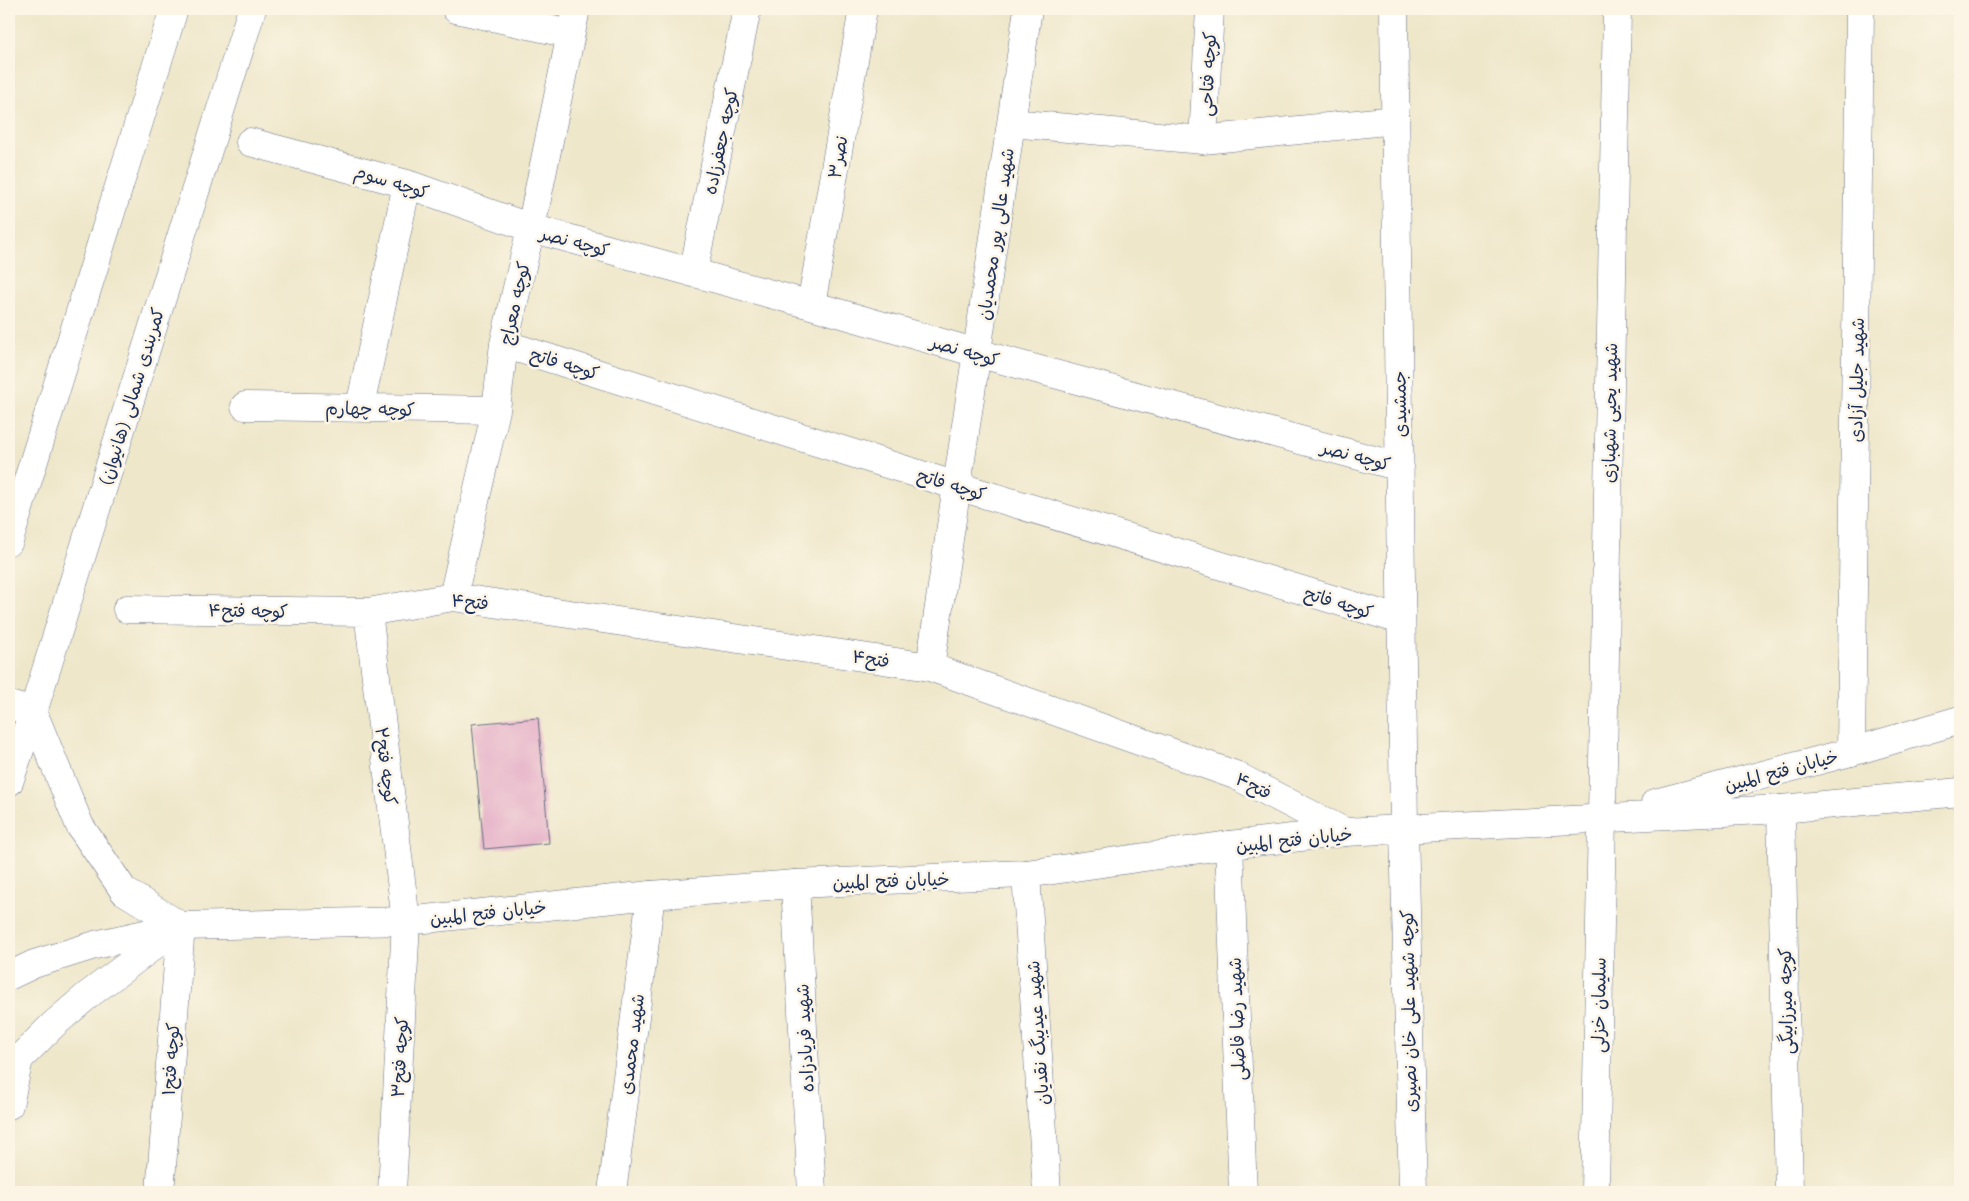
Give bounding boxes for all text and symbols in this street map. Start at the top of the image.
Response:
street label: کوچه فتاحی [1193,31,1222,117]
street label: کوچه جعفرزاده [697,85,744,197]
street label: نصر۳ [821,134,853,180]
street label: شهید عالی پور محمدیان [971,146,1020,322]
street label: کوچه سوم [351,158,432,207]
street label: کوچه نصر [535,220,613,263]
street label: کوچه معراج [493,259,536,347]
street label: کمربندی شمالی (هانیوان) [93,304,169,488]
street label: شهید جلیل آزادی [1843,317,1869,443]
street label: کوچه نصر [925,328,1003,372]
street label: کوچه فاتح [527,341,603,386]
street label: شهید یحیی شهبازی [1596,343,1622,483]
street label: جمشیدی [1386,371,1412,437]
street label: کوچه چهارم [325,395,415,424]
street label: کوچه نصر [1316,434,1394,477]
street label: کوچه فاتح [914,462,990,507]
street label: کوچه فاتح [1301,580,1377,625]
street label: فتح۴ [450,587,490,616]
street label: کوچه فتح۴ [208,597,288,624]
street label: فتح۴ [851,644,891,673]
street label: کوچه فتح۲ [369,726,404,807]
street label: خیابان فتح المبین [1721,743,1841,798]
street label: فتح۴ [1231,766,1276,805]
street label: خیابان فتح المبین [1234,821,1354,858]
street label: خیابان فتح المبین [832,866,950,895]
street label: خیابان فتح المبین [428,894,548,931]
street label: کوچه شهید علی خان نصیری [1394,909,1423,1113]
street label: کوچه میرزابیگی [1772,947,1799,1055]
street label: شهید رضا فاضلی [1222,957,1250,1081]
street label: سلیمان خزلی [1585,957,1611,1053]
street label: شهید عیدیبگ نقدیان [1020,960,1054,1106]
street label: شهید فریادزاده [789,983,819,1093]
street label: شهید محمدی [613,992,649,1096]
street label: کوچه فتح۳ [385,1016,414,1098]
street label: کوچه فتح۱ [155,1021,186,1096]

